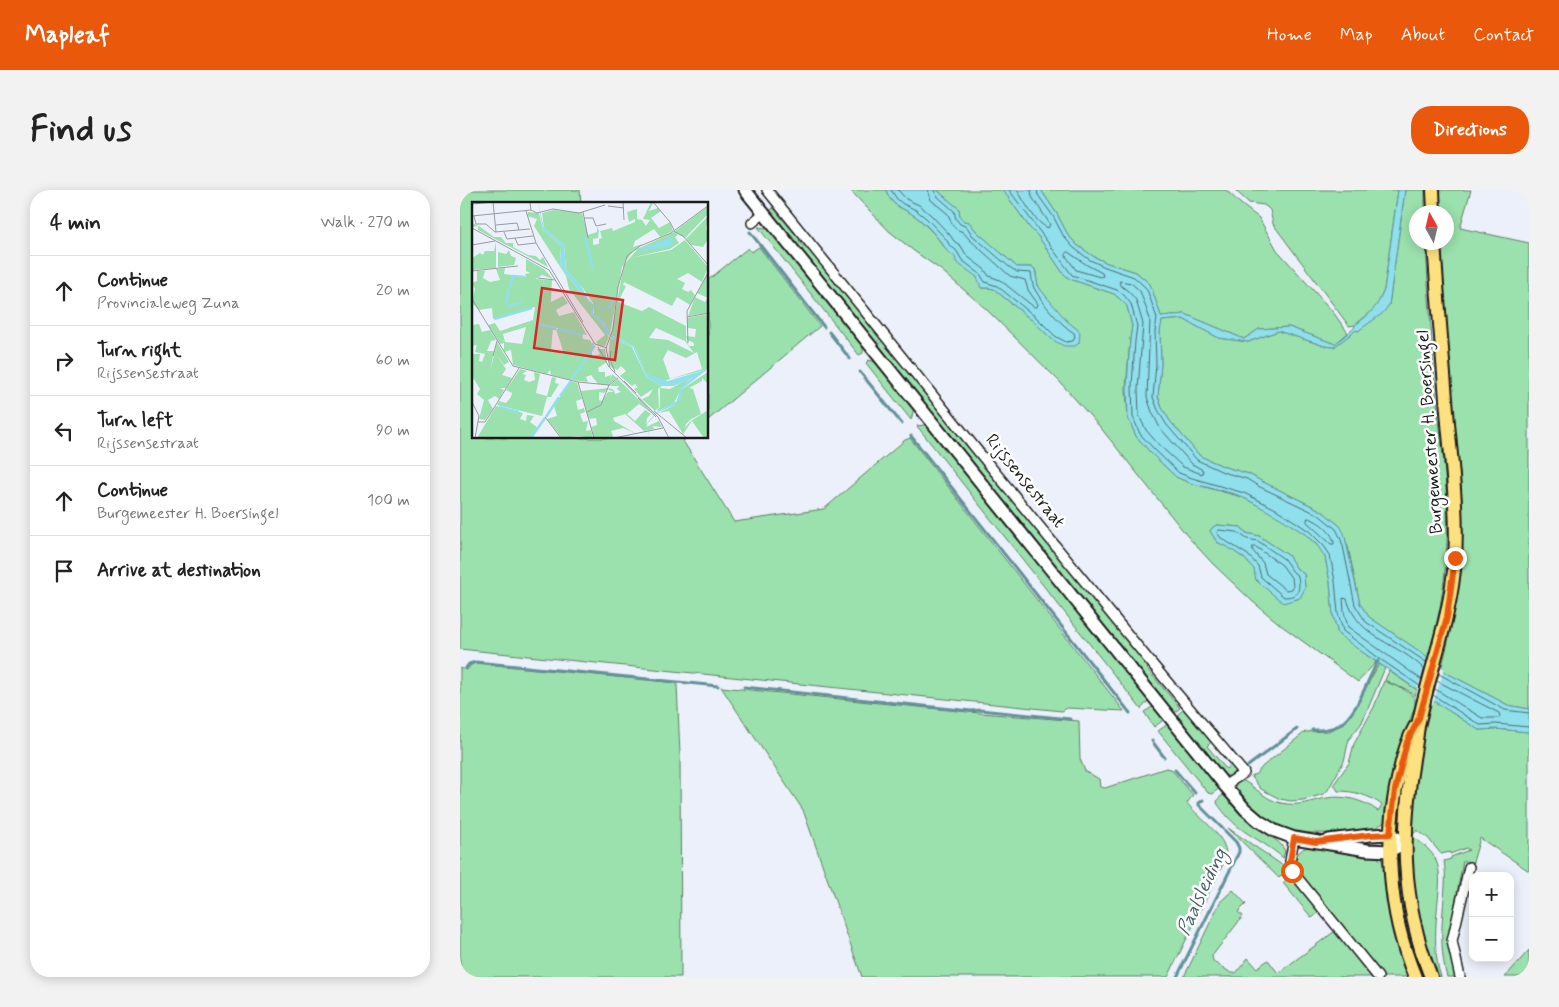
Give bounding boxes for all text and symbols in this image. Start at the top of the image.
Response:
text: Mapleaf [25,20,110,51]
text: Home [1267,23,1312,47]
text: Map [1340,23,1373,47]
text: About [1401,23,1445,47]
text: Contact [1473,23,1534,47]
button: Directions [1411,106,1529,154]
text: Find us [30,107,132,153]
inset map [472,202,709,439]
north arrow [1409,205,1454,250]
text: 4 min [50,209,101,237]
text: Walk · 270 m [321,212,410,233]
text: Continue [97,268,168,293]
icon: ahead [50,277,78,305]
text: 20 m [376,280,410,301]
text: Provincialeweg Zuna [97,293,239,314]
street label: Burgemeester H. Boersingel [1411,329,1451,535]
text: Turn right [97,338,181,363]
icon: right [50,347,78,375]
text: 60 m [376,350,410,371]
text: Rijssensestraat [97,363,199,384]
text: Turn left [97,408,173,433]
icon: left [50,417,78,445]
text: 90 m [376,420,410,441]
street label: Rijssensestraat [980,429,1071,533]
text: Rijssensestraat [97,433,199,454]
text: Continue [97,478,168,503]
icon: ahead [50,487,78,515]
text: 100 m [367,490,410,511]
text: Burgemeester H. Boersingel [97,503,278,524]
route end [1444,547,1467,570]
icon: arrive [50,557,78,585]
text: Arrive at destination [97,558,261,583]
water label: Paalsleiding [1171,844,1235,940]
route start [1281,860,1304,883]
map controls [1469,872,1514,962]
button: + [1469,872,1514,917]
button: − [1469,917,1514,962]

